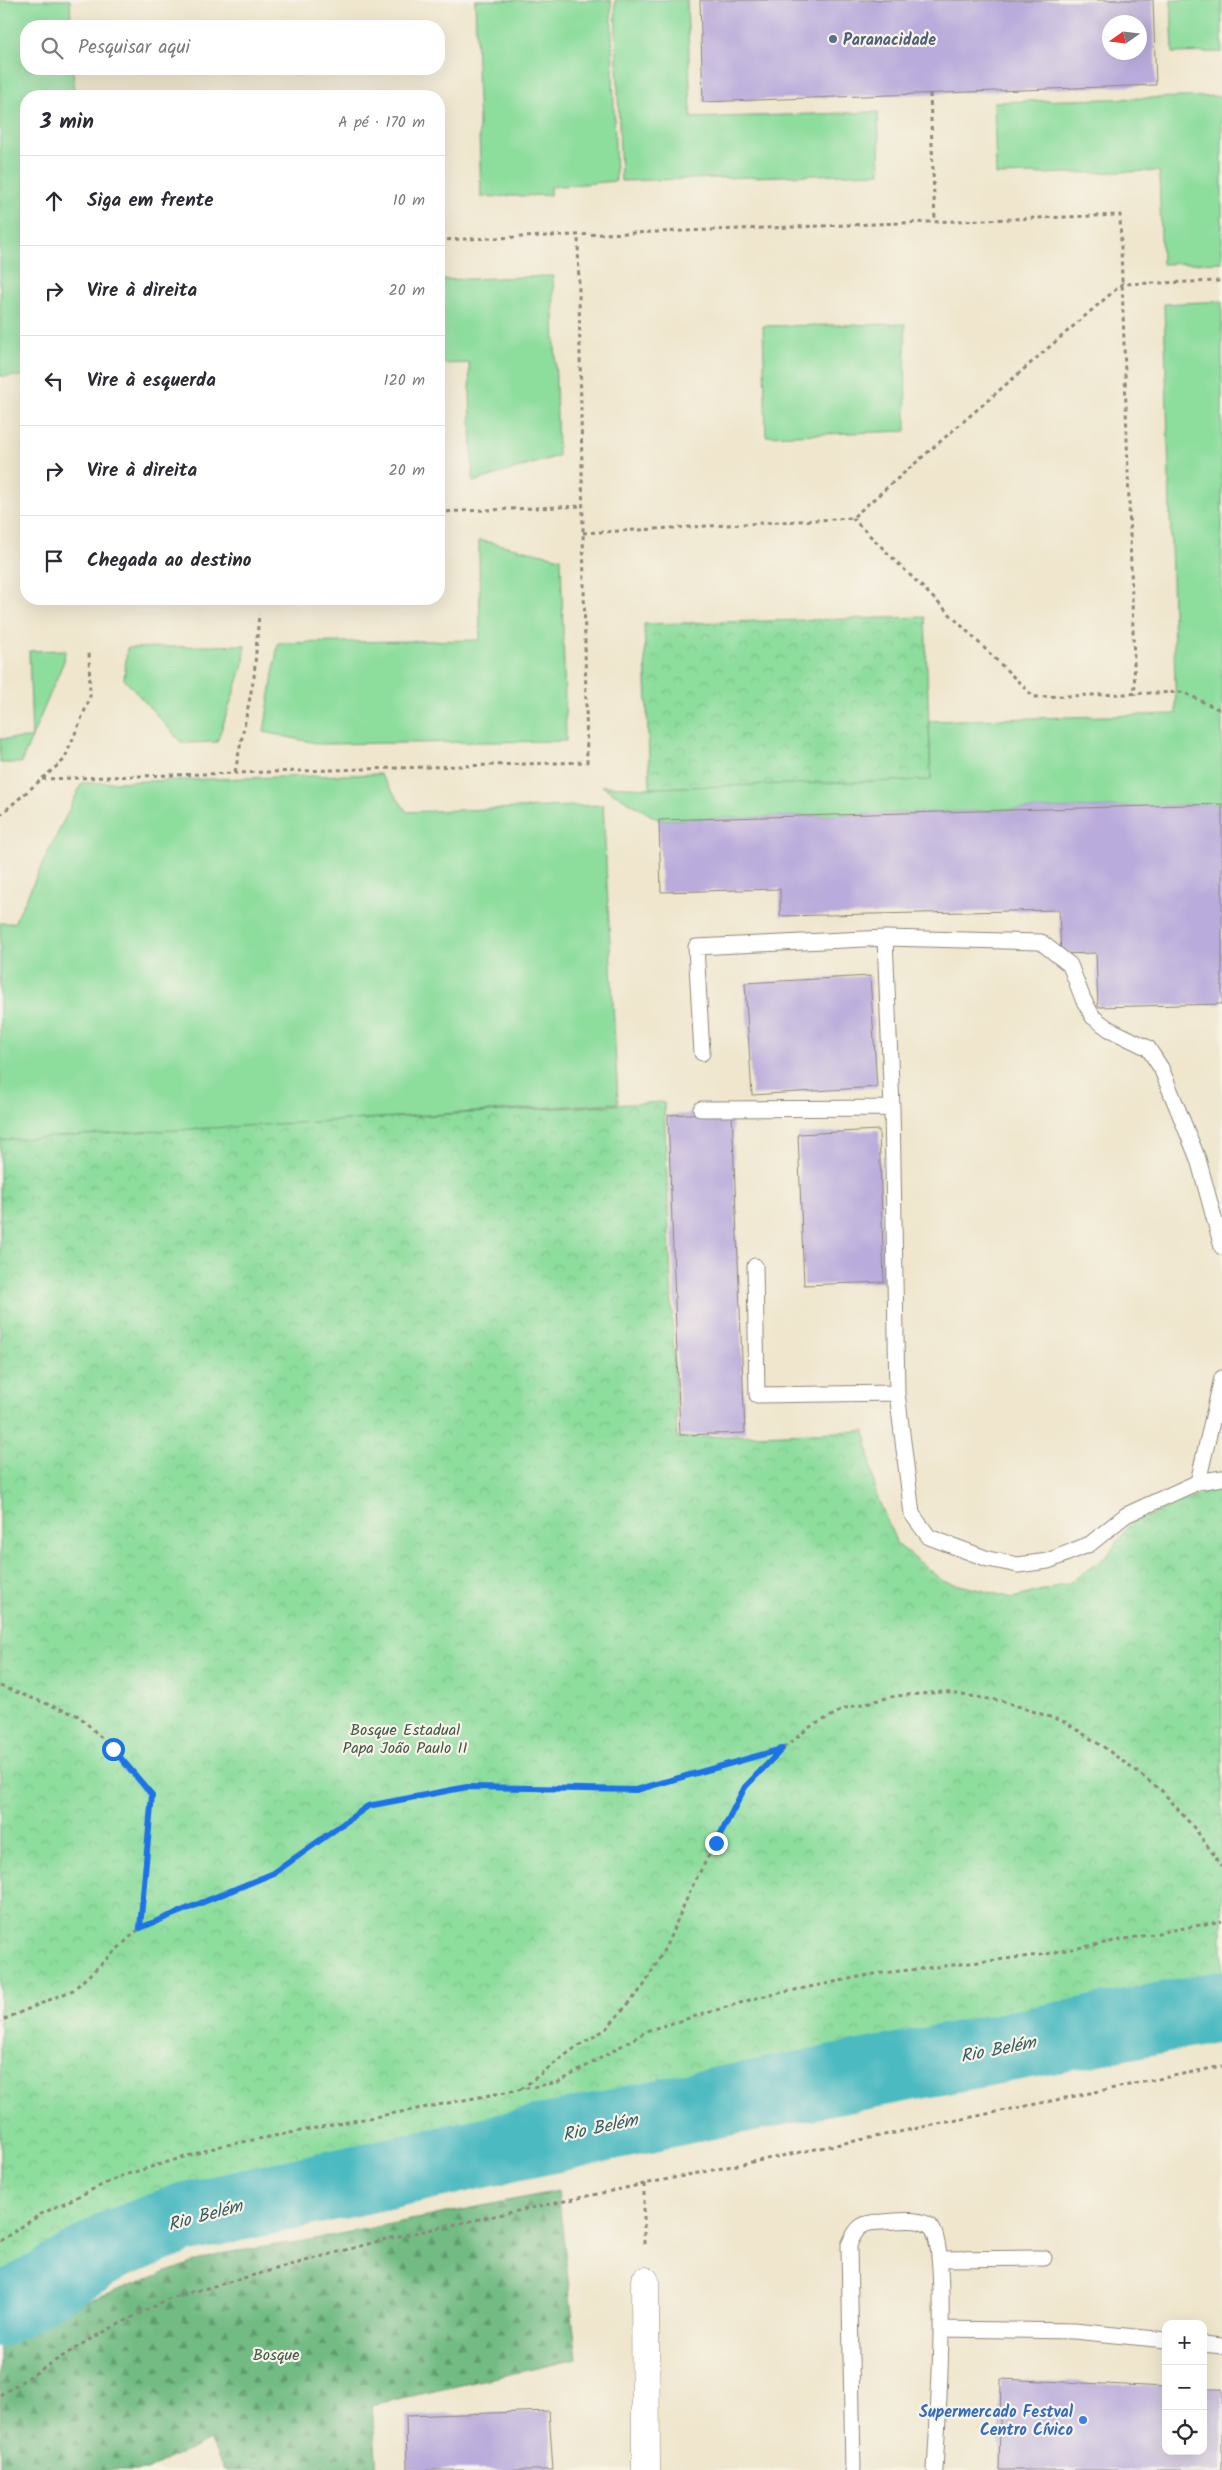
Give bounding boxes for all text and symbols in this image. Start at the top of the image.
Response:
north arrow [1102,15,1147,60]
search box [20,20,445,75]
place label: Paranacidade [843,28,936,53]
text: Pesquisar aqui [78,33,190,63]
marker: Paranacidade [827,33,839,45]
icon: search [38,34,66,62]
text: 3 min [40,106,94,139]
text: A pé · 170 m [338,110,425,135]
text: Siga em frente [87,186,214,216]
icon: ahead [40,187,68,215]
text: 10 m [393,188,425,213]
text: Vire à direita [87,276,197,306]
icon: right [40,277,68,305]
text: 20 m [389,278,425,303]
text: Vire à esquerda [87,366,216,396]
icon: left [40,367,68,395]
text: 120 m [384,368,425,393]
text: Vire à direita [87,456,197,486]
icon: right [40,457,68,485]
text: 20 m [389,458,425,483]
text: Chegada ao destino [87,546,252,576]
icon: arrive [40,547,68,575]
park label: Bosque Estadual Papa João Paulo II [342,1718,468,1761]
route start [102,1738,125,1761]
route end [705,1832,728,1855]
water label: Rio Belém [958,2029,1040,2072]
water label: Rio Belém [560,2106,642,2151]
water label: Rio Belém [165,2192,248,2240]
map controls [1162,2320,1207,2455]
button: + [1162,2320,1207,2365]
park label: Bosque [253,2343,299,2368]
button: − [1162,2365,1207,2410]
place label: Supermercado Festval Centro Cívico [919,2400,1074,2443]
button: locate [1162,2410,1207,2455]
marker: Supermercado Festval Centro Cívico [1077,2414,1089,2426]

